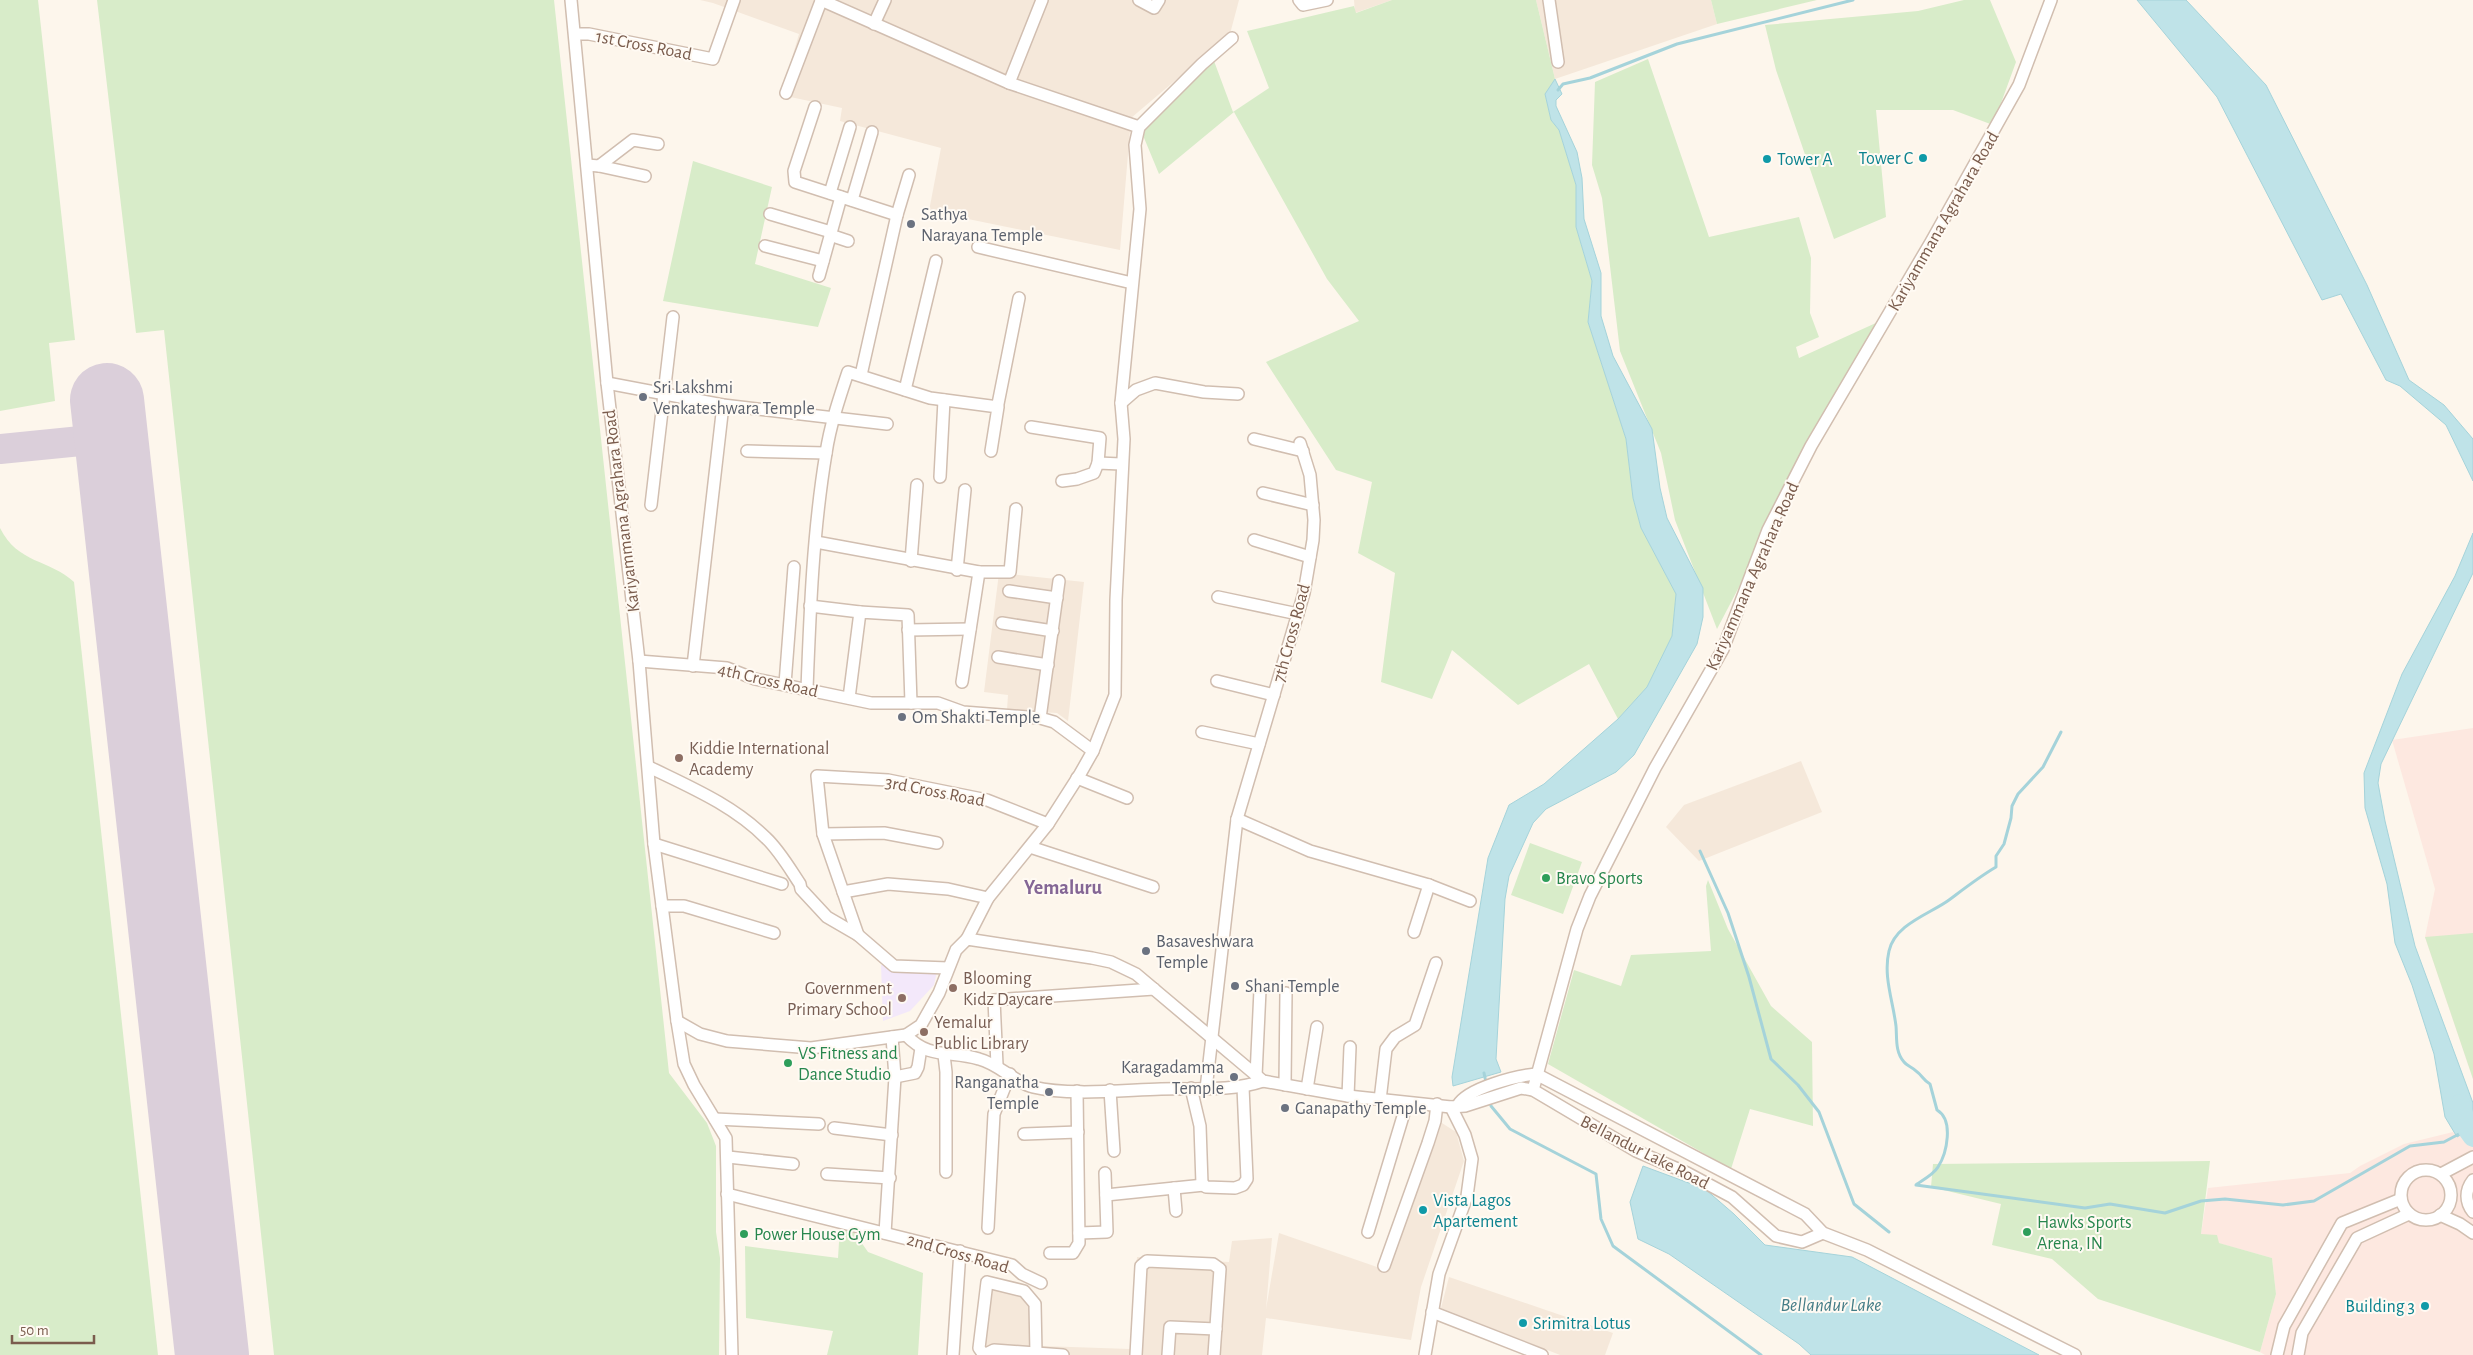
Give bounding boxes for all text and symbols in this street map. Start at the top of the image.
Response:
street label: 1st Cross Road [594,28,693,64]
street label: Kariyammana Agrahara Road [1885,129,2003,314]
place label: Tower C [1858,150,1913,168]
place label: Tower A [1777,151,1833,169]
marker: Tower C [1917,152,1929,164]
marker: Tower A [1761,153,1773,165]
place label: Sathya Narayana Temple [921,206,1043,245]
marker: Sathya Narayana Temple [905,218,917,230]
place label: Sri Lakshmi Venkateshwara Temple [653,379,815,418]
marker: Sri Lakshmi Venkateshwara Temple [637,391,649,403]
street label: Kariyammana Agrahara Road [601,408,643,613]
street label: Kariyammana Agrahara Road [1703,479,1803,673]
street label: 7th Cross Road [1270,582,1314,685]
street label: 4th Cross Road [716,661,820,701]
place label: Om Shakti Temple [912,709,1040,727]
marker: Om Shakti Temple [896,711,908,723]
place label: Kiddie International Academy [689,740,829,779]
marker: Kiddie International Academy [673,752,685,764]
street label: 3rd Cross Road [883,773,986,810]
place label: Bravo Sports [1556,870,1643,888]
marker: Bravo Sports [1540,872,1552,884]
district label: Yemaluru [1024,878,1103,898]
place label: Basaveshwara Temple [1156,933,1254,972]
marker: Basaveshwara Temple [1140,945,1152,957]
place label: Blooming Kidz Daycare [963,970,1053,1009]
place label: Shani Temple [1245,978,1340,996]
place label: Government Primary School [787,980,892,1019]
marker: Shani Temple [1229,980,1241,992]
marker: Blooming Kidz Daycare [947,982,959,994]
marker: Government Primary School [896,992,908,1004]
place label: Yemalur Public Library [934,1014,1029,1053]
marker: Yemalur Public Library [918,1026,930,1038]
place label: VS Fitness and Dance Studio [798,1045,898,1084]
marker: VS Fitness and Dance Studio [782,1057,794,1069]
place label: Karagadamma Temple [1121,1059,1224,1098]
marker: Karagadamma Temple [1228,1071,1240,1083]
place label: Ranganatha Temple [954,1074,1039,1113]
marker: Ranganatha Temple [1043,1086,1055,1098]
place label: Ganapathy Temple [1295,1100,1427,1118]
marker: Ganapathy Temple [1279,1102,1291,1114]
street label: Bellandur Lake Road [1577,1113,1712,1193]
place label: Vista Lagos Apartement [1433,1192,1518,1231]
marker: Vista Lagos Apartement [1417,1204,1429,1216]
place label: Hawks Sports Arena, IN [2037,1214,2132,1253]
place label: Power House Gym [754,1226,881,1244]
marker: Hawks Sports Arena, IN [2021,1226,2033,1238]
marker: Power House Gym [738,1228,750,1240]
street label: 2nd Cross Road [905,1231,1011,1277]
water label: Bellandur Lake [1780,1296,1882,1315]
place label: Building 3 [2345,1298,2415,1316]
marker: Building 3 [2419,1300,2431,1312]
scale bar [12,1312,95,1344]
place label: Srimitra Lotus [1533,1315,1631,1333]
marker: Srimitra Lotus [1517,1317,1529,1329]
text: 50 m [20,1323,49,1338]

